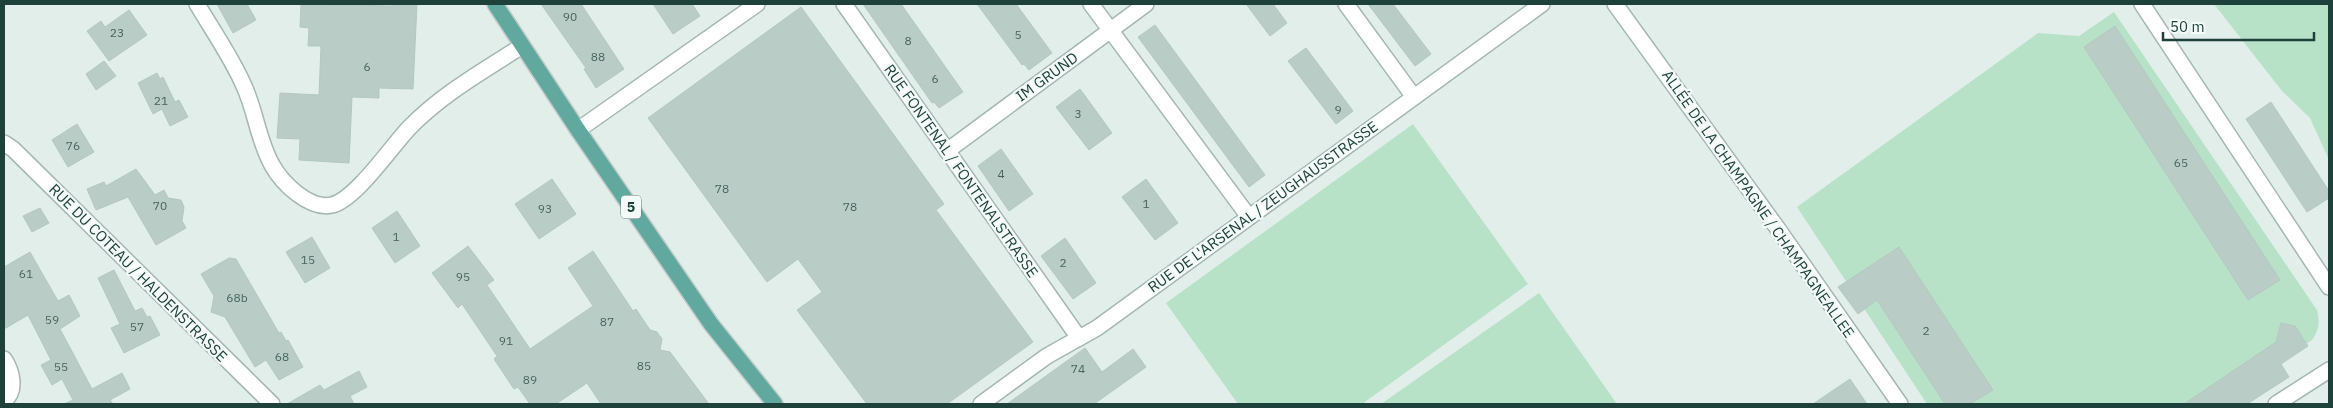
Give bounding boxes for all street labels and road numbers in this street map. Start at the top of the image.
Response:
street label: IM GRUND [1012,48,1082,106]
street label: RUE FONTENAL / FONTENALSTRASSE [880,60,1043,281]
street label: ALLÉE DE LA CHAMPAGNE / CHAMPAGNEALLEE [1658,66,1859,341]
street label: RUE DE L'ARSENAL / ZEUGHAUSSTRASSE [1144,117,1382,297]
street label: RUE DU COTEAU / HALDENSTRASSE [45,180,231,366]
road number: 5 [621,196,641,218]

